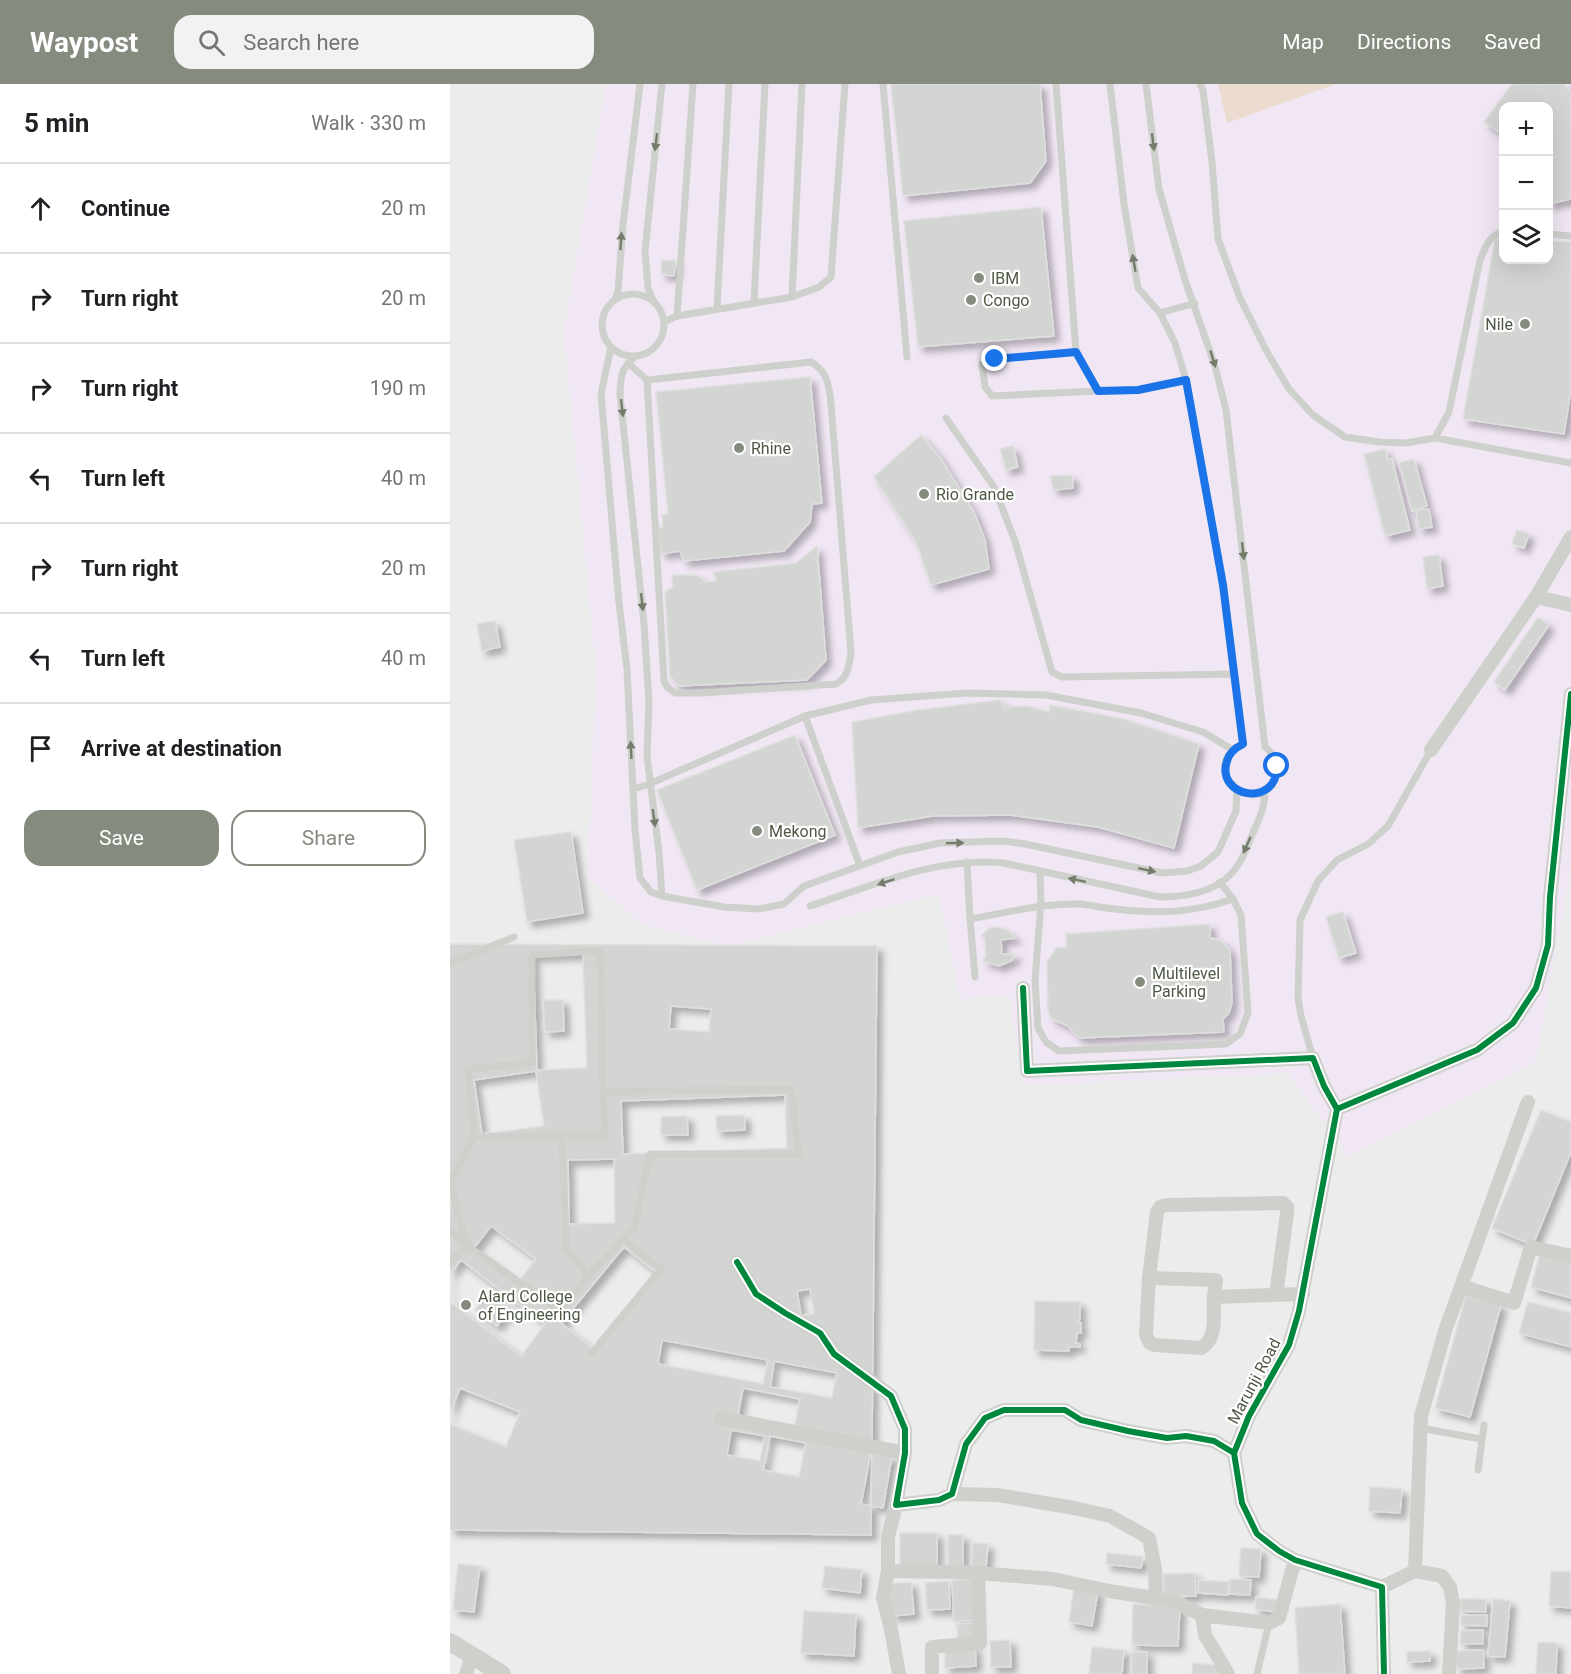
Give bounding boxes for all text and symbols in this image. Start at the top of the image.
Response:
search box [174,15,594,69]
text: Waypost [30,26,138,59]
icon: search [195,26,228,59]
text: Search here [243,30,359,55]
text: Map [1282,30,1324,54]
text: Directions [1357,30,1451,54]
text: Saved [1484,30,1541,54]
map controls [1499,102,1553,264]
button: + [1499,102,1553,156]
text: 5 min [24,108,89,138]
text: Walk · 330 m [311,111,426,135]
one-way arrow [651,133,660,152]
one-way arrow [1149,133,1158,152]
button: − [1499,156,1553,210]
icon: ahead [24,192,57,225]
text: Continue [81,196,170,221]
text: 20 m [381,196,426,220]
button: layers [1499,210,1553,264]
one-way arrow [617,232,626,251]
one-way arrow [1129,254,1138,273]
place label: IBM [991,269,1019,288]
marker: IBM [972,271,986,285]
icon: right [24,282,57,315]
text: Turn right [81,286,178,311]
text: 20 m [381,286,426,310]
place label: Congo [983,291,1029,310]
marker: Congo [964,293,978,307]
place label: Nile [1485,315,1513,334]
marker: Nile [1518,317,1532,331]
route end [981,345,1007,371]
one-way arrow [1209,350,1218,368]
icon: right [24,372,57,405]
text: Turn right [81,376,178,401]
text: 190 m [370,376,426,400]
one-way arrow [617,399,627,418]
place label: Rhine [751,439,791,458]
marker: Rhine [732,441,746,455]
icon: left [24,462,57,495]
text: Turn left [81,466,165,491]
text: 40 m [381,466,426,490]
place label: Rio Grande [936,485,1014,504]
marker: Rio Grande [917,487,931,501]
one-way arrow [1238,542,1248,561]
icon: right [24,552,57,585]
text: Turn right [81,556,178,581]
text: 20 m [381,556,426,580]
one-way arrow [637,593,647,612]
icon: left [24,642,57,675]
text: Turn left [81,646,165,671]
text: 40 m [381,646,426,670]
icon: arrive [24,732,57,765]
text: Arrive at destination [81,736,282,761]
one-way arrow [627,740,636,759]
route start [1263,752,1289,778]
one-way arrow [649,808,658,827]
button: Save [24,810,219,866]
button: Share [231,810,426,866]
place label: Mekong [769,822,827,841]
marker: Mekong [750,824,764,838]
one-way arrow [1243,837,1252,854]
one-way arrow [945,838,964,847]
one-way arrow [1138,866,1157,875]
one-way arrow [1067,874,1086,884]
one-way arrow [877,878,895,887]
place label: Multilevel Parking [1152,964,1220,1001]
marker: Multilevel Parking [1133,975,1147,989]
place label: Alard College of Engineering [478,1287,580,1324]
marker: Alard College of Engineering [459,1298,473,1312]
street label: Marunji Road [1224,1335,1284,1427]

